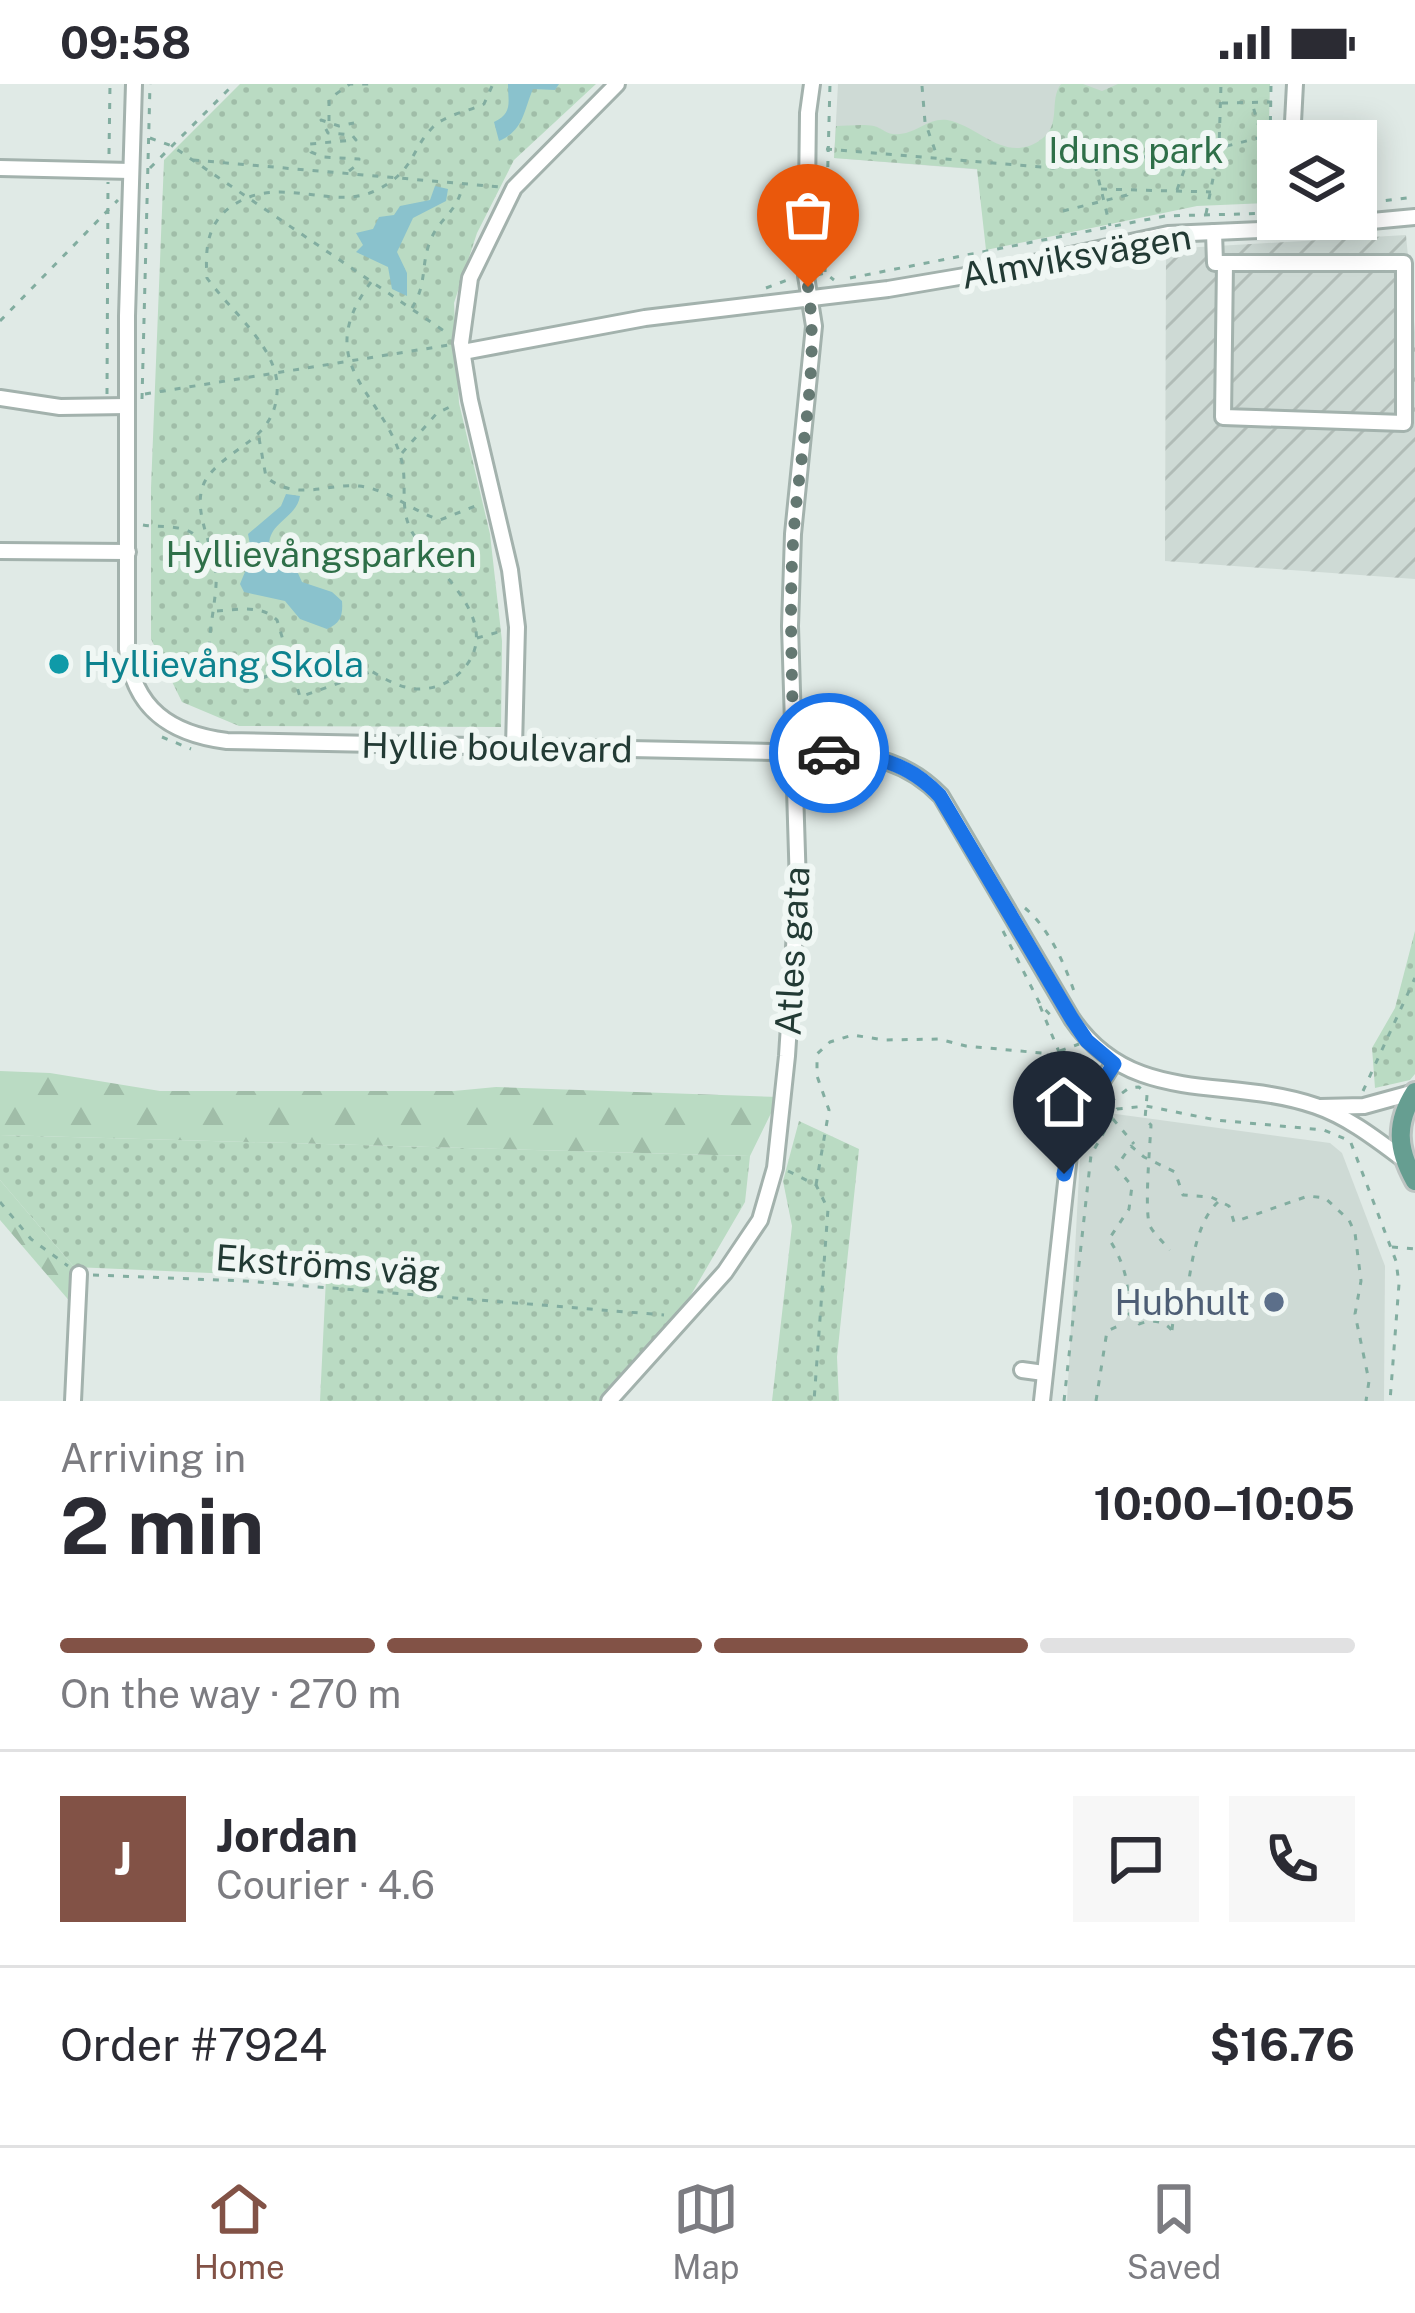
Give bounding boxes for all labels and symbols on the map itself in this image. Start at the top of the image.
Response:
park label: Iduns park [1048,129,1224,171]
pin [757,164,859,287]
street label: Almviksvägen [958,215,1194,297]
park label: Hyllievångsparken [166,533,476,575]
place label: Hyllievång Skola [83,643,364,685]
marker: Hyllievång Skola [46,651,72,677]
courier [769,693,889,813]
street label: Hyllie boulevard [361,724,633,770]
street label: Atles gata [767,865,817,1037]
pin [1013,1051,1115,1174]
street label: Ekströms väg [214,1236,442,1294]
place label: Hubhult [1114,1281,1250,1323]
marker: Hubhult [1261,1289,1287,1315]

